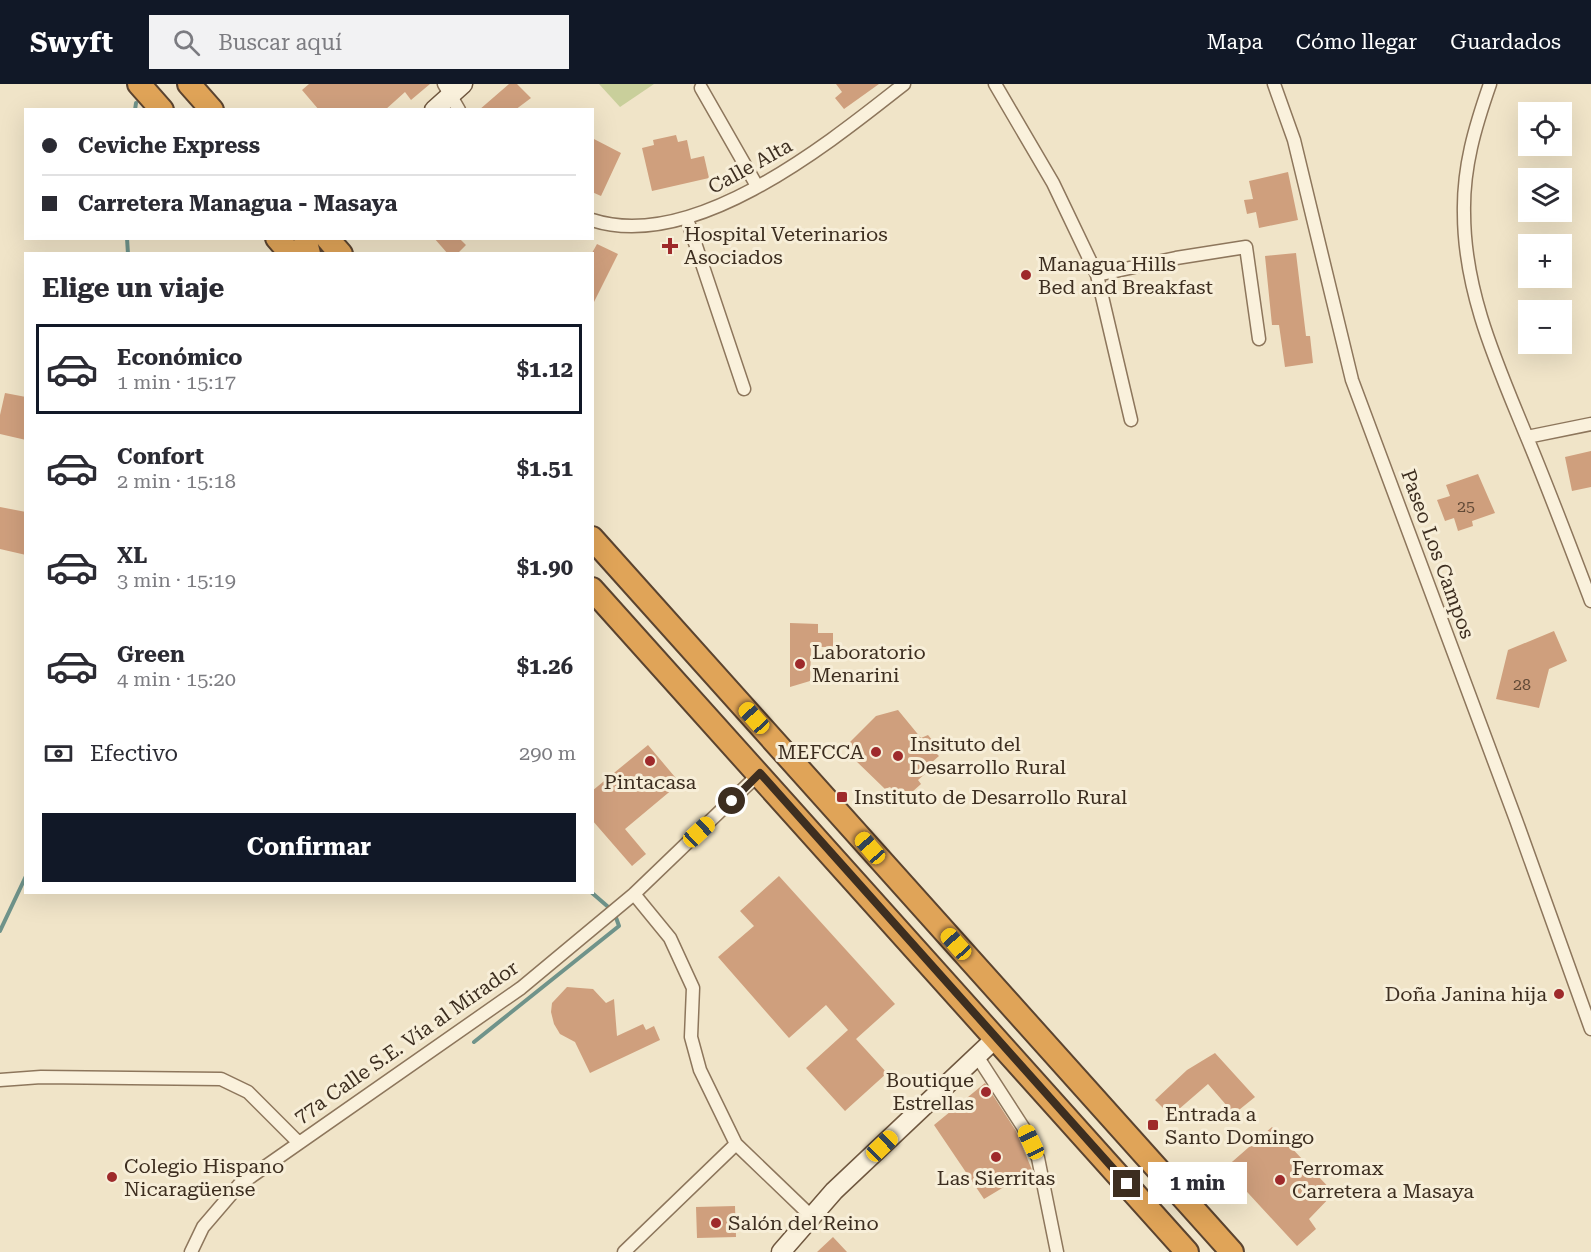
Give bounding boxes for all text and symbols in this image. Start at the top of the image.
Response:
search box [149,15,569,69]
text: Swyft [30,26,113,59]
icon: search [170,26,203,59]
text: Buscar aquí [218,30,342,55]
text: Mapa [1207,30,1263,54]
text: Cómo llegar [1296,30,1417,54]
text: Guardados [1450,30,1561,54]
map controls [1518,102,1572,354]
button: locate [1518,102,1572,156]
text: Ceviche Express [78,133,260,158]
street label: Calle Alta [704,133,796,199]
button: layers [1518,168,1572,222]
text: Carretera Managua - Masaya [78,191,397,216]
place label: Hospital Veterinarios Asociados [684,222,888,269]
button: + [1518,234,1572,288]
marker: Hospital Veterinarios Asociados [661,237,679,255]
place label: Managua Hills Bed and Breakfast [1038,252,1214,299]
marker: Managua Hills Bed and Breakfast [1019,268,1033,282]
text: Elige un viaje [42,272,224,304]
button: − [1518,300,1572,354]
icon: car [45,342,99,396]
text: Económico [117,345,243,370]
text: $1.12 [517,357,573,382]
text: 1 min · 15:17 [117,370,236,394]
icon: car [45,441,99,495]
text: Confort [117,444,204,469]
text: $1.51 [517,456,573,481]
street label: Paseo Los Campos [1396,466,1480,642]
text: 2 min · 15:18 [117,469,236,493]
house number: 25 [1457,497,1475,516]
icon: car [45,540,99,594]
text: XL [117,543,147,568]
text: $1.90 [517,555,573,580]
text: 3 min · 15:19 [117,568,236,592]
icon: car [45,639,99,693]
place label: Laboratorio Menarini [812,640,926,687]
text: Green [117,642,185,667]
text: $1.26 [517,654,573,679]
marker: Laboratorio Menarini [793,657,807,671]
text: 4 min · 15:20 [117,667,236,691]
house number: 28 [1513,675,1531,694]
car [735,699,773,737]
place label: Insituto del Desarrollo Rural [910,732,1066,779]
icon: cash [42,737,75,770]
place label: MEFCCA [778,740,864,764]
text: Efectivo [90,741,178,766]
text: 290 m [519,741,576,765]
marker: MEFCCA [869,745,883,759]
marker: Insituto del Desarrollo Rural [891,749,905,763]
marker: Pintacasa [643,754,657,768]
place label: Pintacasa [604,770,696,794]
place label: Instituto de Desarrollo Rural [854,785,1127,809]
route start [718,787,745,814]
marker: Instituto de Desarrollo Rural [835,790,849,804]
button: Confirmar [42,813,576,882]
car [680,813,718,851]
car [851,829,889,867]
car [937,925,975,963]
street label: 77a Calle S.E. Vía al Mirador [289,955,523,1129]
place label: Doña Janina hija [1385,982,1547,1006]
marker: Doña Janina hija [1552,987,1566,1001]
place label: Boutique Estrellas [886,1068,974,1115]
marker: Boutique Estrellas [979,1085,993,1099]
place label: Entrada a Santo Domingo [1165,1102,1314,1149]
marker: Entrada a Santo Domingo [1146,1118,1160,1132]
car [1015,1122,1047,1162]
car [863,1127,901,1165]
marker: Las Sierritas [989,1150,1003,1164]
place label: Colegio Hispano Nicaragüense [124,1154,284,1201]
place label: Ferromax Carretera a Masaya [1292,1156,1474,1203]
callout: 1 min [1148,1163,1247,1205]
place label: Las Sierritas [937,1166,1055,1190]
marker: Colegio Hispano Nicaragüense [105,1170,119,1184]
route end [1113,1170,1140,1197]
text: 1 min [1170,1171,1225,1195]
marker: Ferromax Carretera a Masaya [1273,1173,1287,1187]
place label: Salón del Reino [728,1211,879,1235]
marker: Salón del Reino [709,1216,723,1230]

